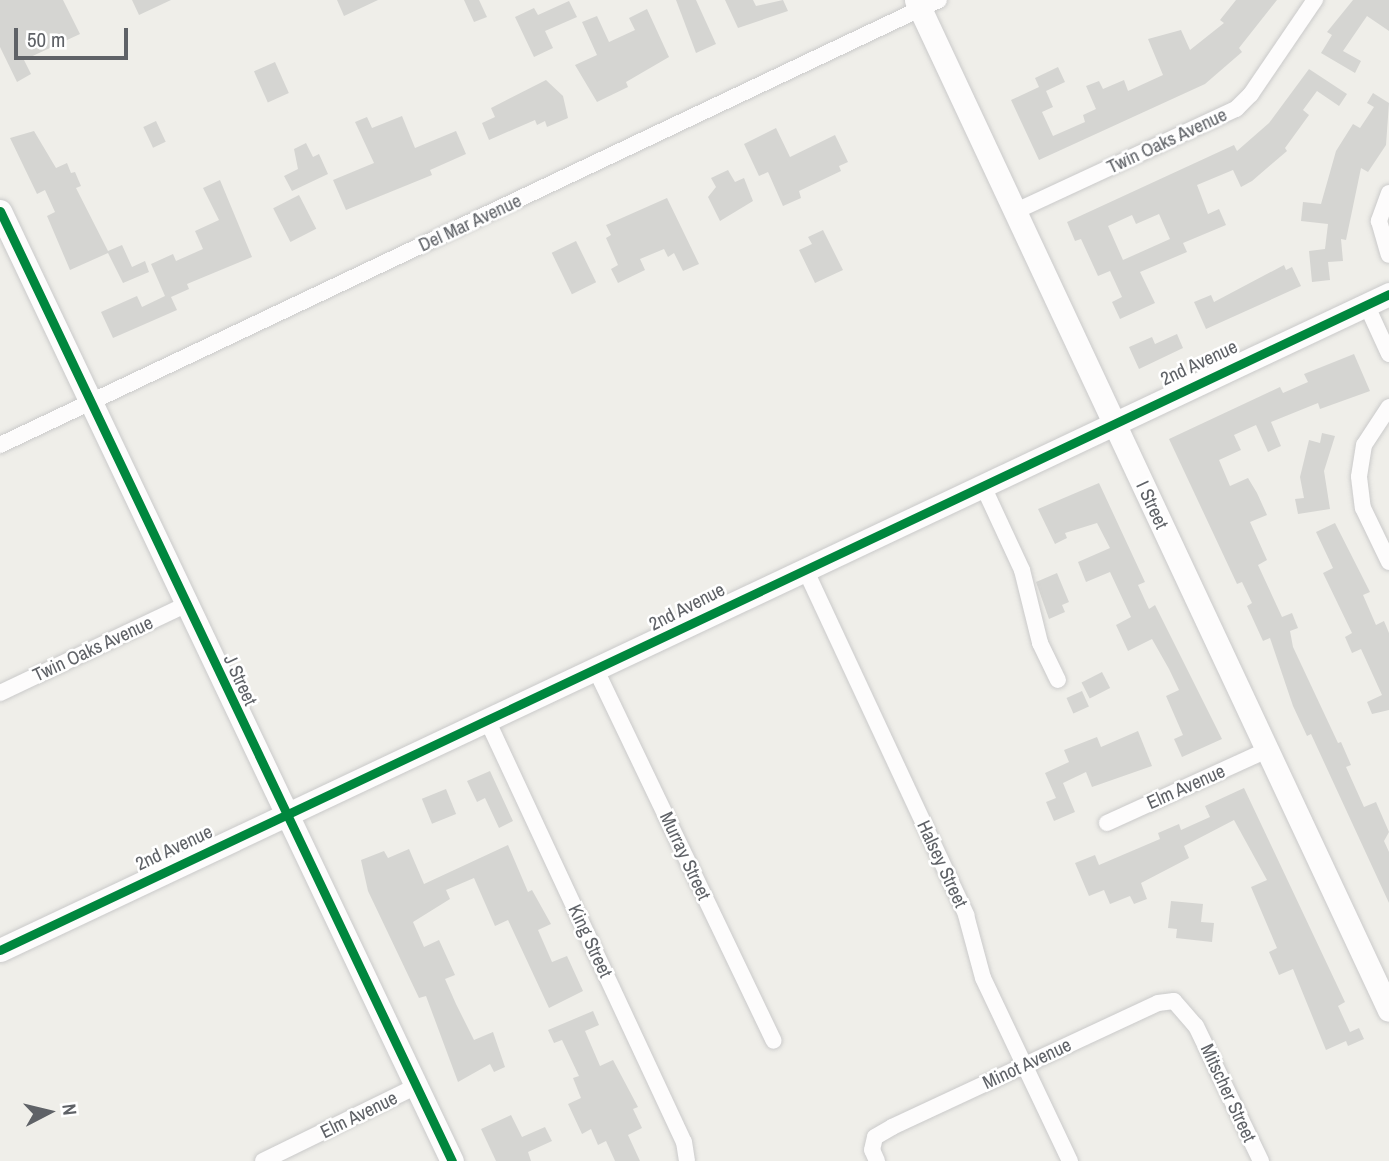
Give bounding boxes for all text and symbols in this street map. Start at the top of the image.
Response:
scale bar [18,14,131,58]
text: 50 m [27,25,65,54]
street label: Twin Oaks Avenue [1103,103,1231,179]
street label: Del Mar Avenue [415,189,525,257]
street label: 2nd Avenue [1157,335,1241,391]
street label: I Street [1131,477,1173,533]
street label: 2nd Avenue [645,578,729,636]
street label: Twin Oaks Avenue [29,611,157,687]
street label: J Street [218,651,262,709]
street label: Elm Avenue [1143,760,1229,814]
street label: Murray Street [655,808,715,904]
street label: Halsey Street [912,817,972,911]
street label: 2nd Avenue [132,820,216,876]
street label: King Street [563,901,617,981]
street label: Minot Avenue [979,1033,1075,1095]
street label: Mitscher Street [1195,1040,1261,1146]
north arrow [14,1077,84,1147]
street label: Elm Avenue [316,1086,402,1144]
text: N [56,1102,83,1117]

